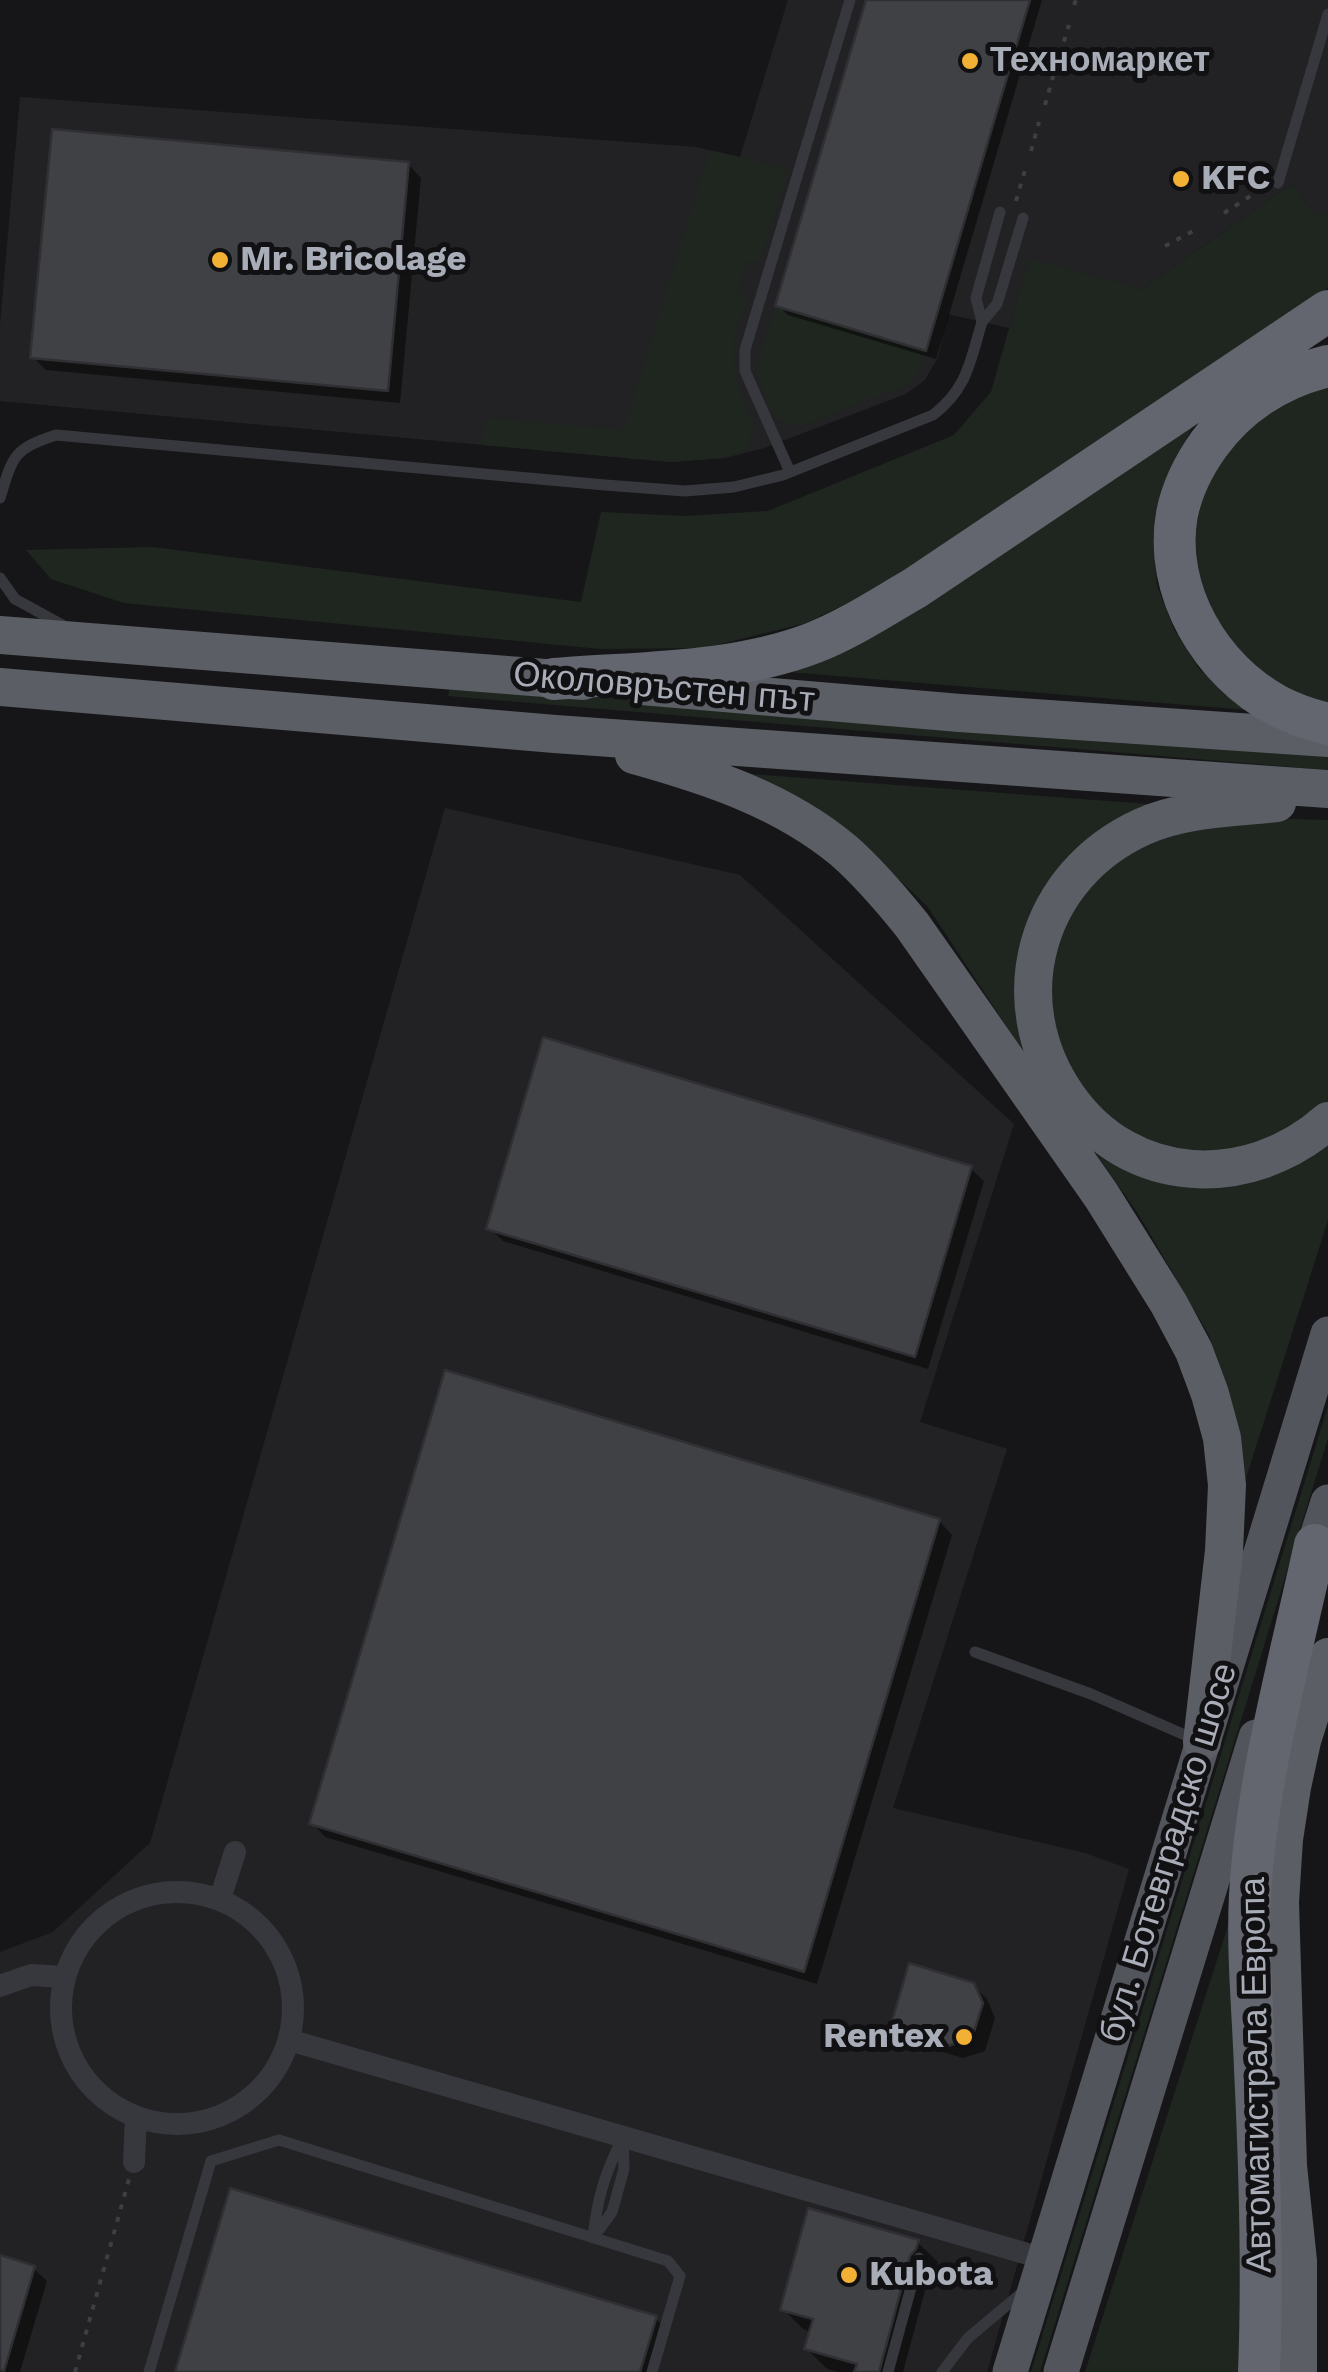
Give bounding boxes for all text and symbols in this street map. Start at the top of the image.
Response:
place label: Техномаркет [990,40,1210,82]
marker: Техномаркет [959,50,981,72]
place label: KFC [1201,158,1270,200]
marker: KFC [1170,168,1192,190]
place label: Mr. Bricolage [240,239,466,281]
marker: Mr. Bricolage [209,249,231,271]
street label: Околовръстен път [511,654,817,722]
street label: бул. Ботевградско шосе [1091,1658,1247,2048]
street label: Автомагистрала Европа [1233,1877,1281,2273]
place label: Rentex [823,2016,944,2058]
marker: Rentex [953,2026,975,2048]
place label: Kubota [869,2254,993,2296]
marker: Kubota [838,2264,860,2286]

